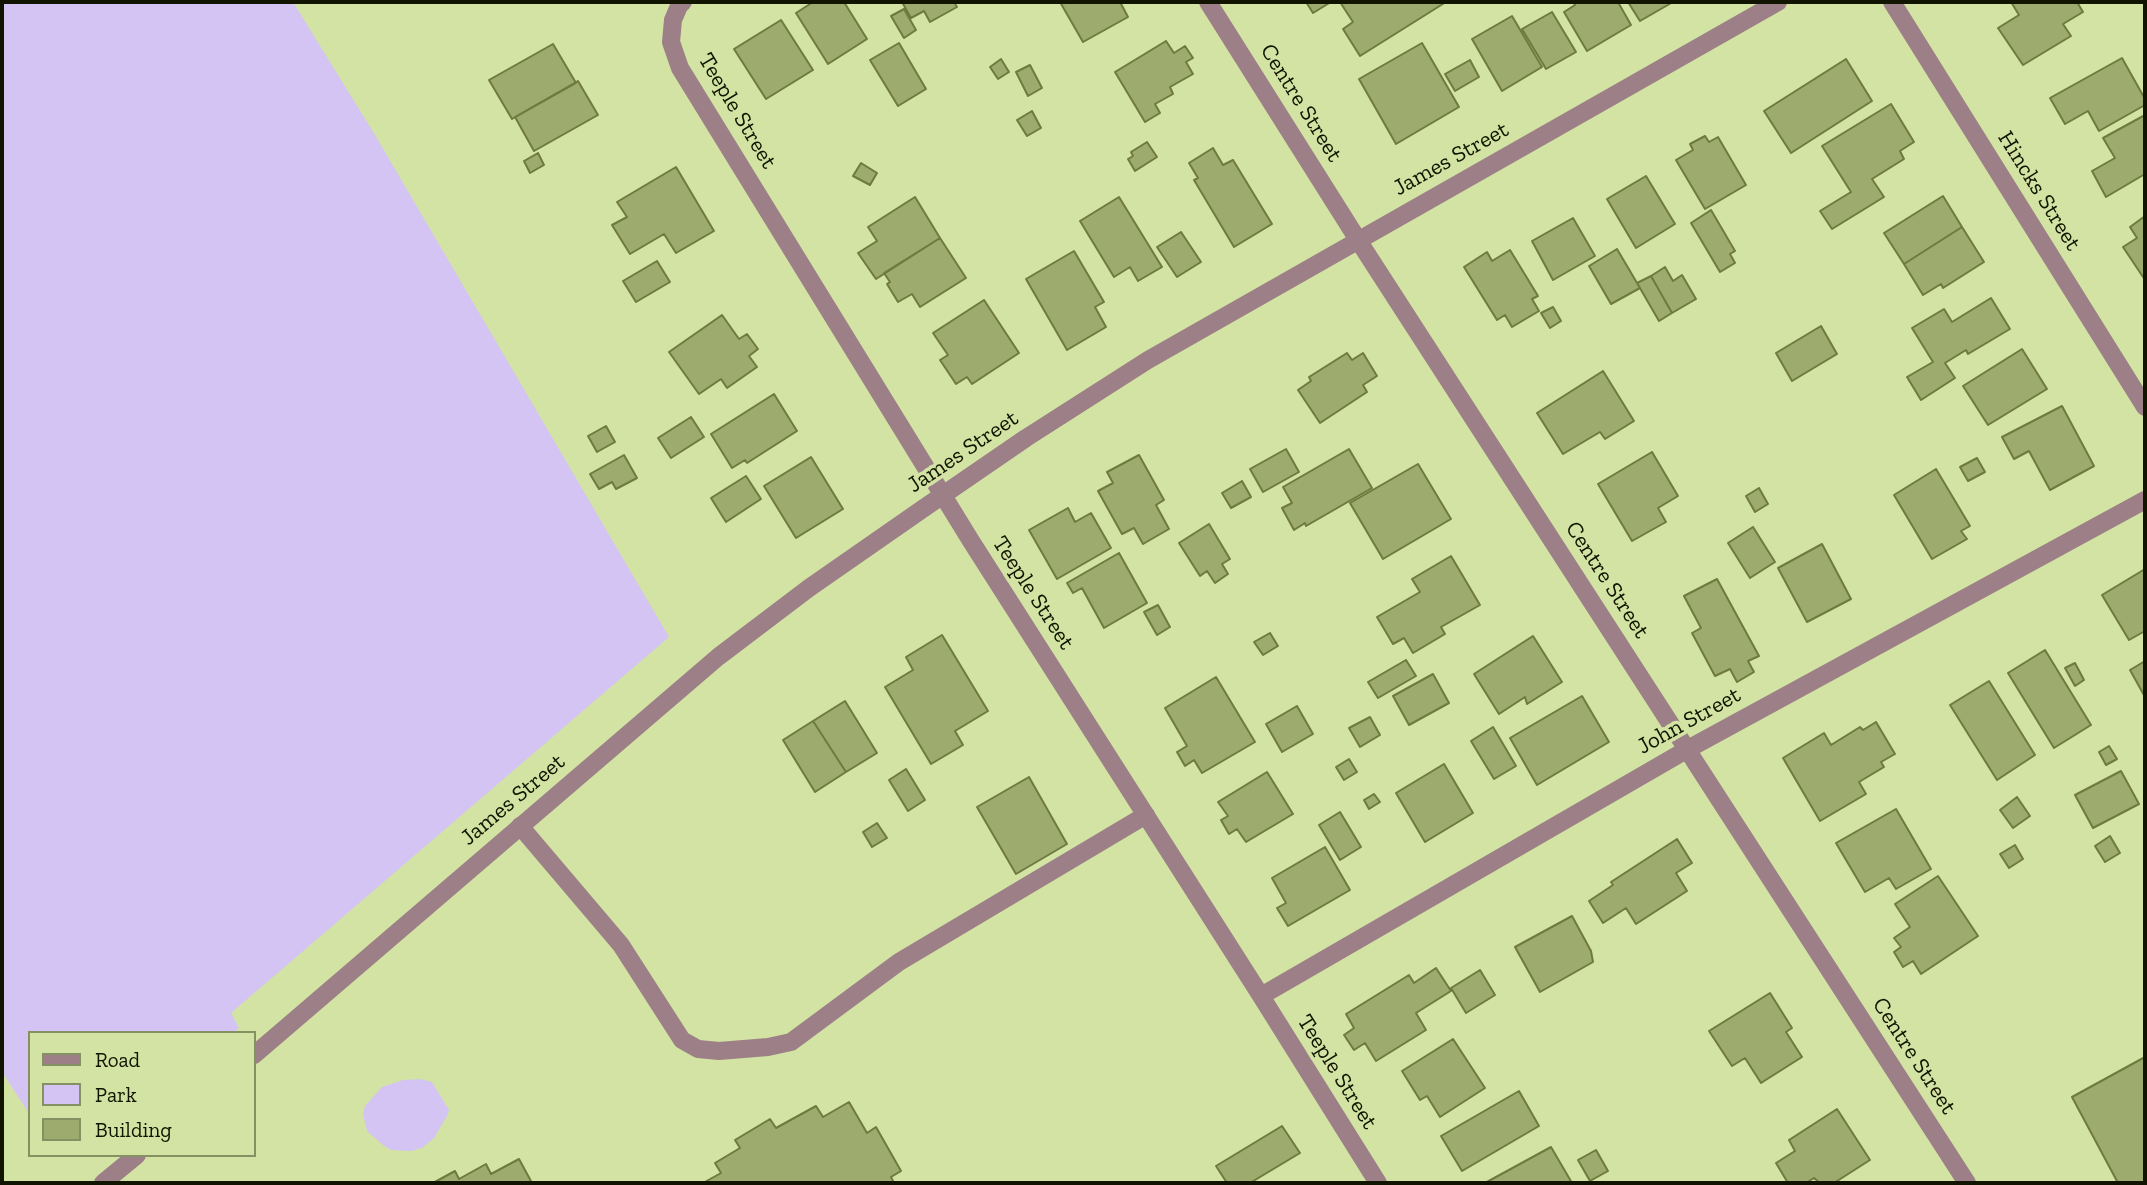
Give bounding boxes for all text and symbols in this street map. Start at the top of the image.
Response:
street label: Centre Street [1254,39,1348,167]
street label: Teeple Street [692,48,782,174]
street label: James Street [1389,116,1513,202]
street label: Hincks Street [1991,126,2087,256]
street label: James Street [902,405,1024,499]
street label: Centre Street [1559,516,1655,644]
street label: Teeple Street [986,531,1080,655]
street label: John Street [1633,681,1745,761]
street label: James Street [455,748,571,852]
street label: Centre Street [1866,992,1962,1120]
street label: Teeple Street [1291,1010,1383,1134]
legend [28,1031,256,1157]
text: Road [95,1047,140,1072]
text: Park [95,1082,137,1107]
text: Building [95,1117,172,1142]

